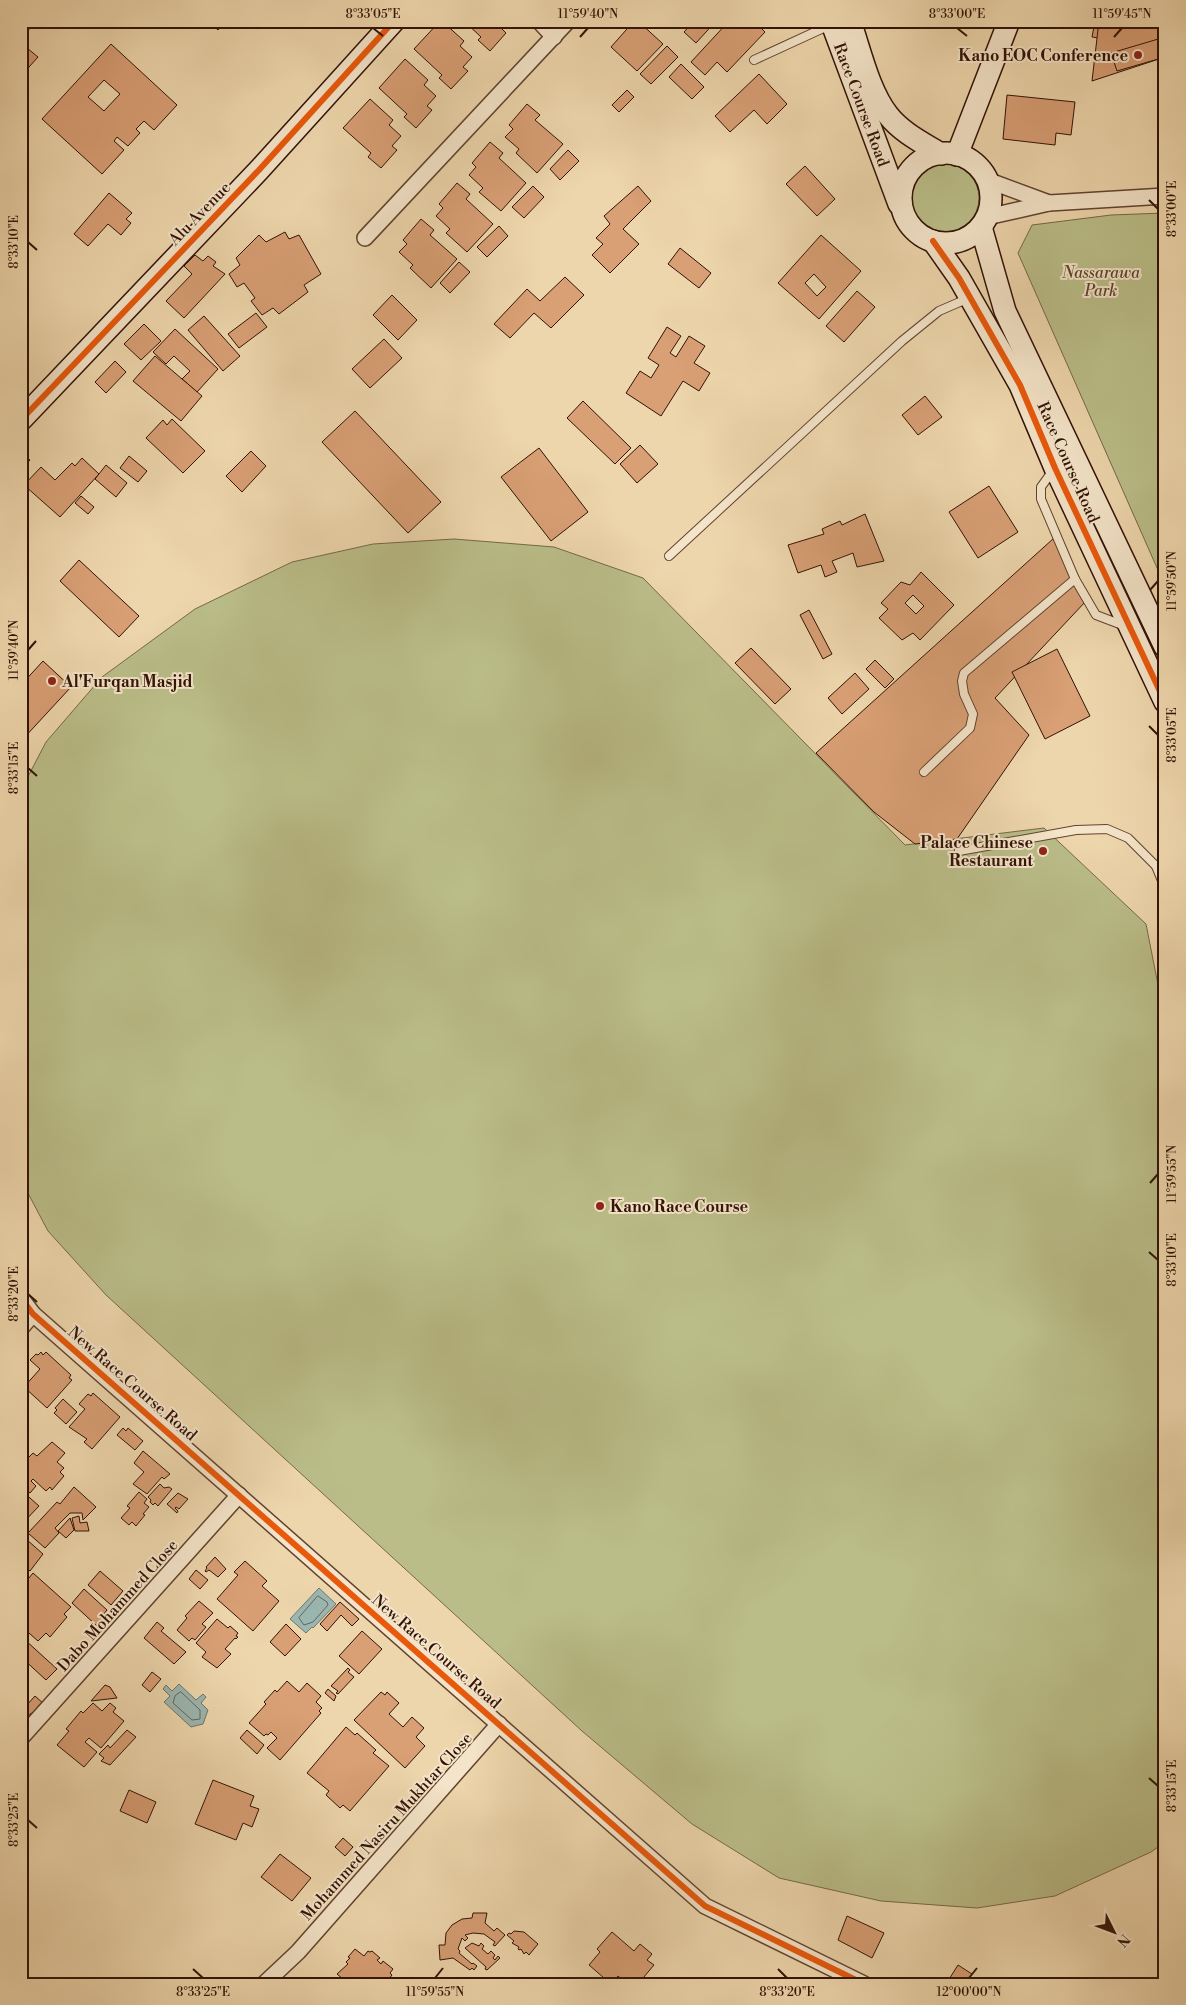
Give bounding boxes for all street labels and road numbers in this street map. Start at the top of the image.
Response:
street label: Race Course Road [829,40,893,169]
street label: Alu Avenue [164,178,235,250]
street label: Race Course Road [1032,399,1104,526]
street label: New Race Course Road [64,1322,201,1445]
street label: Dabo Mohammed Close [53,1535,182,1676]
street label: New Race Course Road [368,1590,505,1713]
street label: Mohammed Nasiru Mukhtar Close [297,1728,477,1925]

